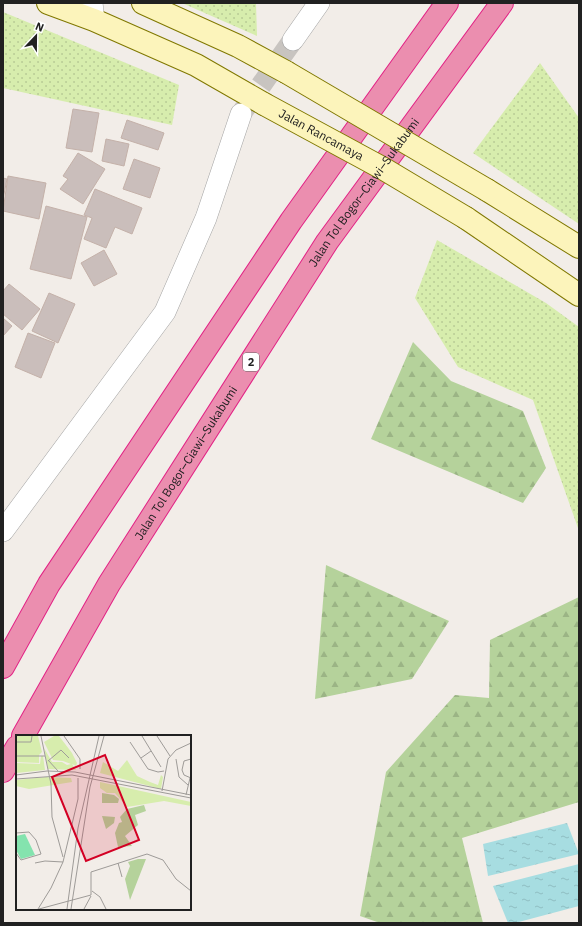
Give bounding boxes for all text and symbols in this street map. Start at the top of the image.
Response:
north arrow [16,16,56,56]
text: N [33,19,46,35]
street label: Jalan Rancamaya [276,105,367,164]
street label: Jalan Tol Bogor–Ciawi–Sukabumi [305,115,422,269]
road number: 2 [243,353,259,371]
street label: Jalan Tol Bogor–Ciawi–Sukabumi [131,383,240,543]
inset map [16,735,191,910]

